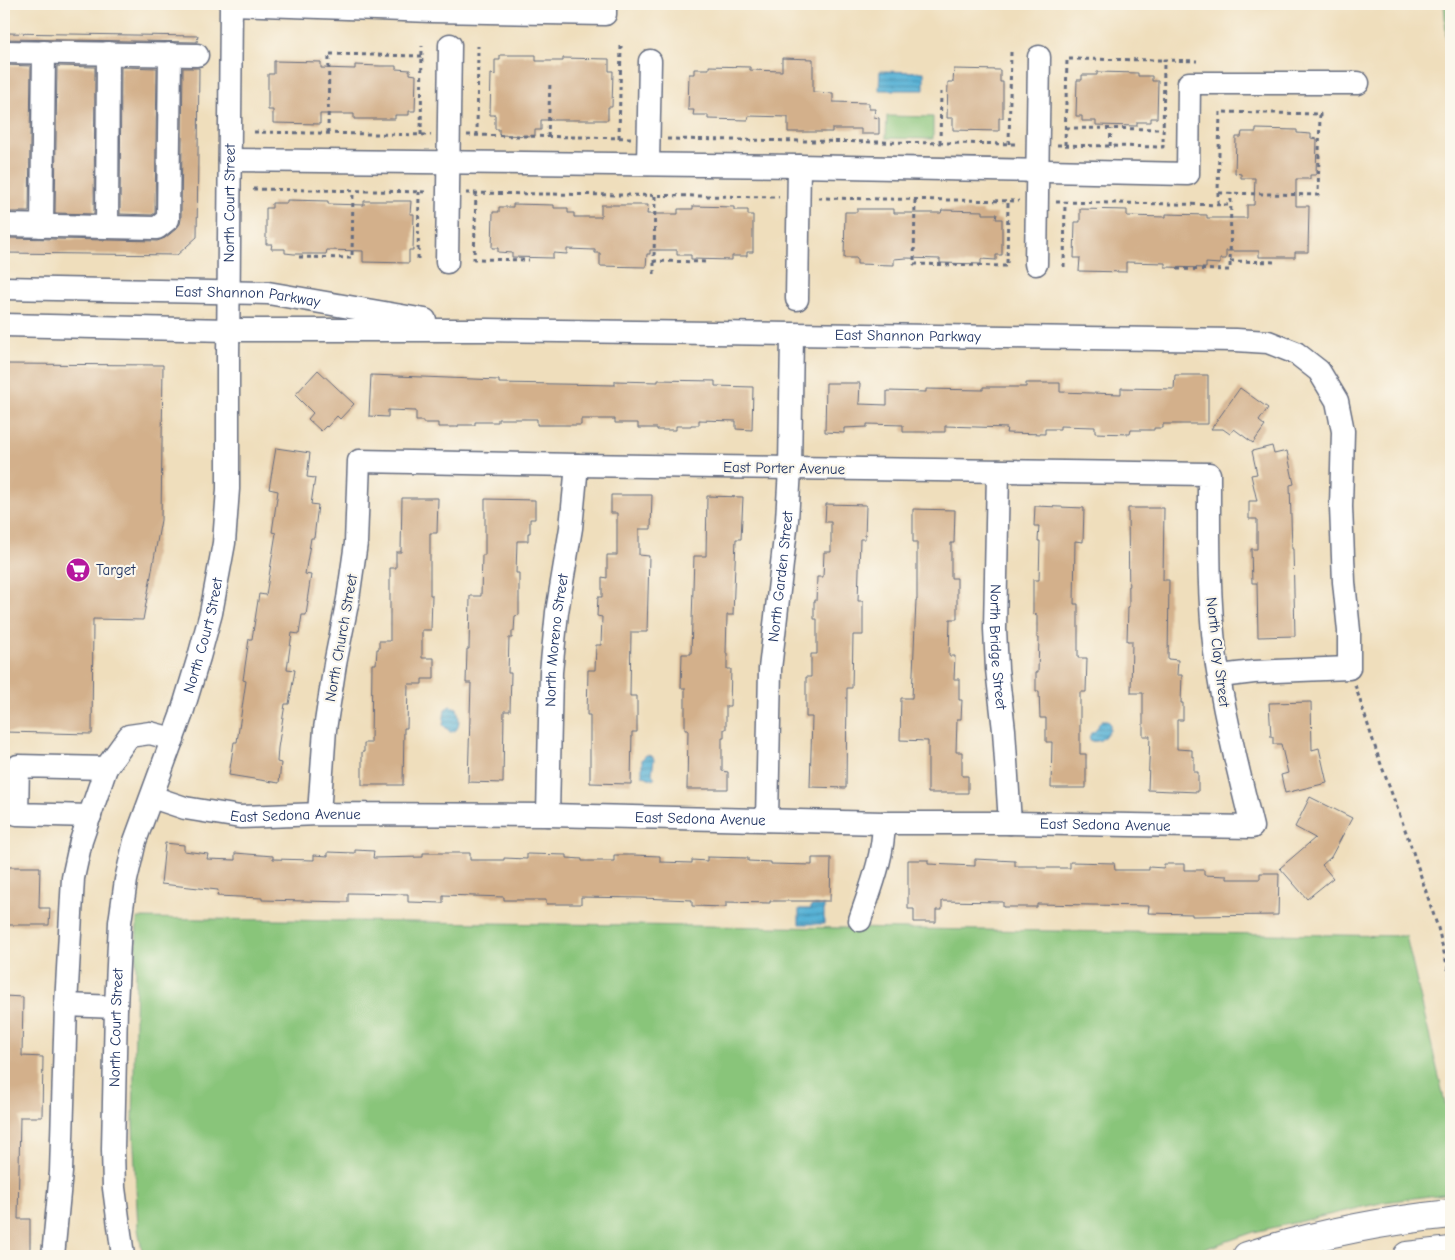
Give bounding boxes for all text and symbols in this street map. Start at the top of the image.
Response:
street label: North Court Street [220,143,239,263]
street label: East Shannon Parkway [175,282,322,311]
street label: East Shannon Parkway [835,326,981,346]
street label: East Porter Avenue [723,458,846,478]
street label: North Garden Street [764,510,797,643]
supermarket icon: Target [65,557,91,583]
place label: Target [96,561,136,579]
street label: North Church Street [321,572,361,703]
street label: North Moreno Street [541,572,572,707]
street label: North Court Street [179,576,227,695]
street label: North Bridge Street [986,584,1011,711]
street label: North Clay Street [1202,596,1234,709]
street label: East Sedona Avenue [229,805,361,826]
street label: East Sedona Avenue [635,808,766,829]
street label: East Sedona Avenue [1040,814,1171,835]
street label: North Court Street [105,967,127,1087]

